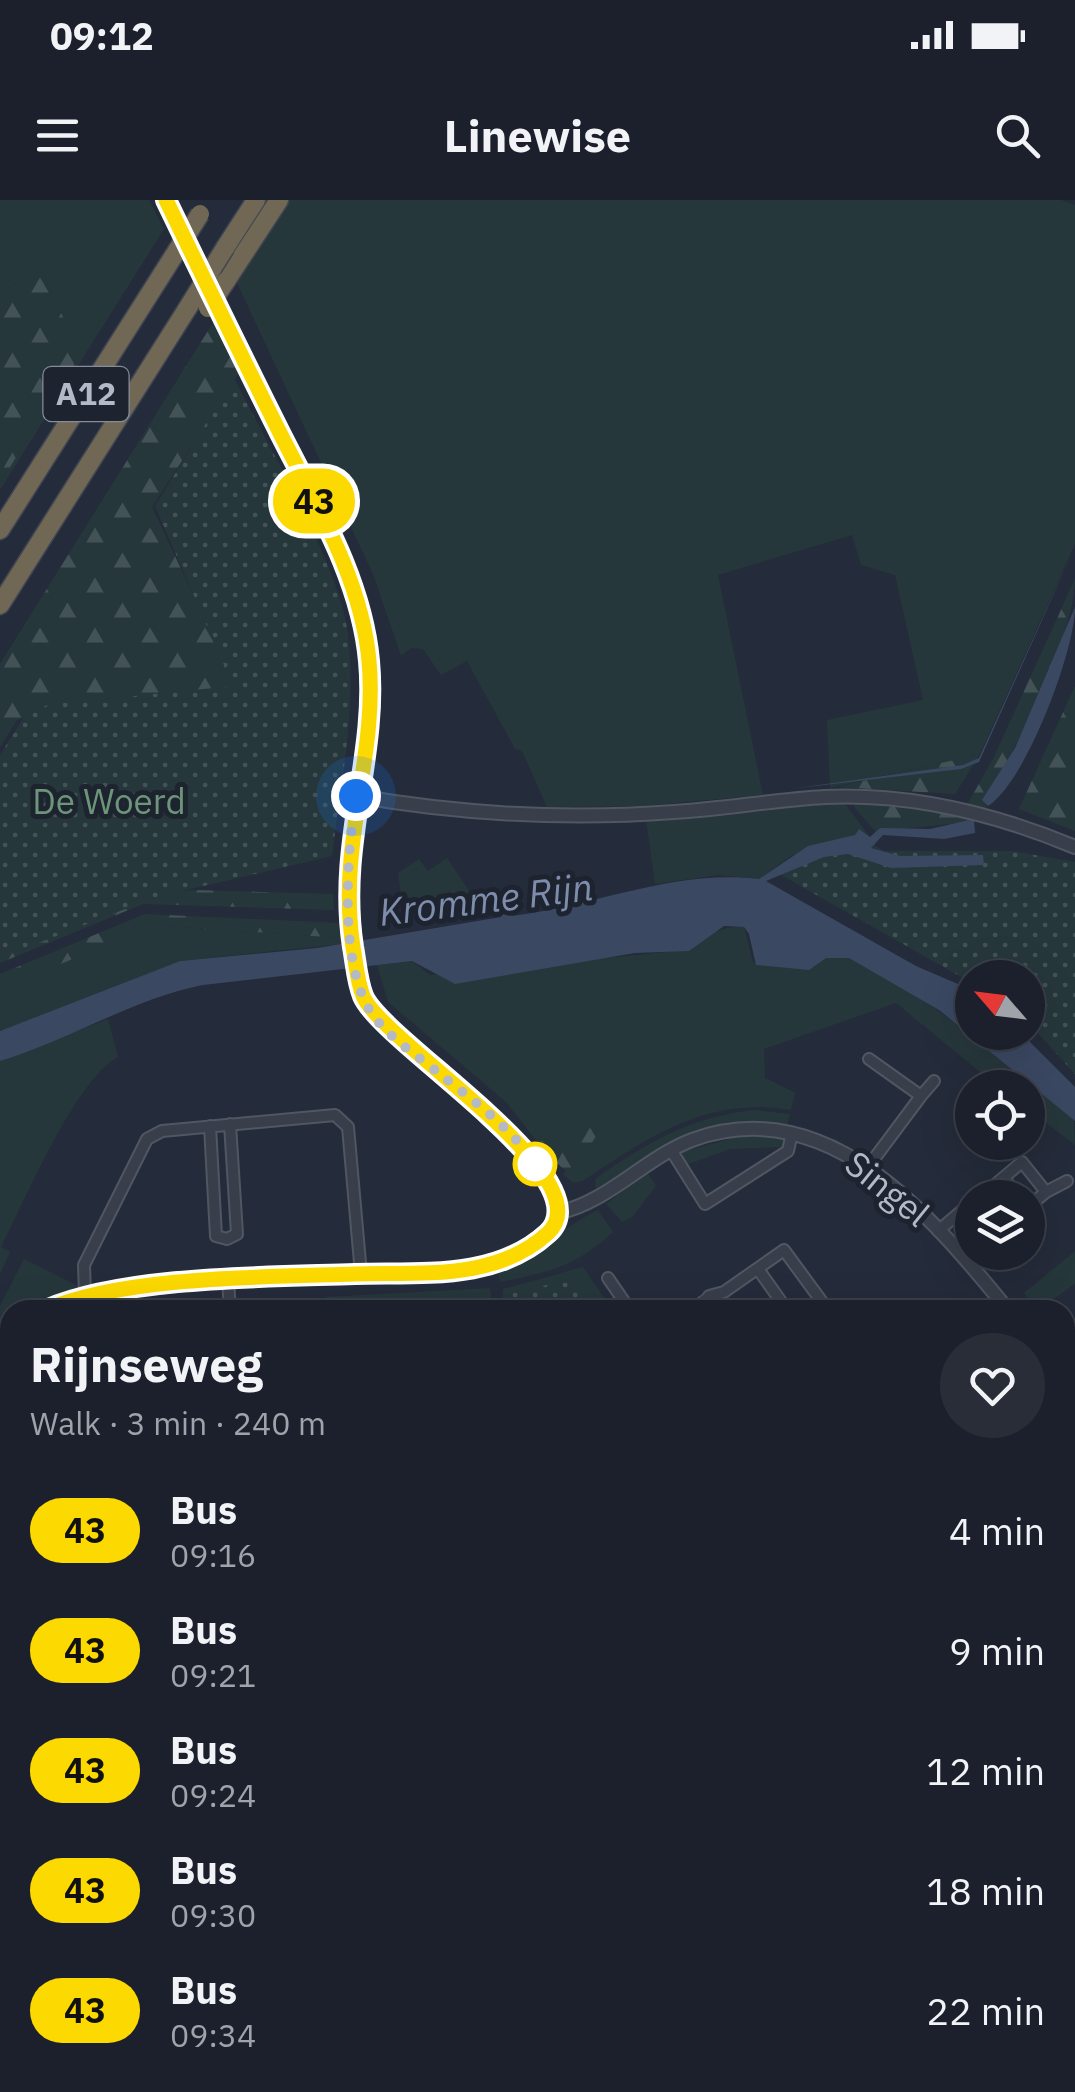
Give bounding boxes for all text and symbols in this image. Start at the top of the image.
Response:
text: 09:12 [50,11,154,60]
text: Linewise [444,106,631,164]
icon: menu [30,108,85,163]
icon: search [990,108,1045,163]
road number: A12 [44,367,128,421]
line badge: 43 [269,468,359,534]
text: 43 [293,478,335,524]
your location [331,771,381,821]
park label: De Woerd [32,778,186,824]
water label: Kromme Rijn [376,861,596,936]
north arrow [955,960,1045,1050]
map controls [955,960,1045,1270]
button: locate [955,1070,1045,1160]
street label: Singel [836,1140,939,1236]
unlabelled marker [514,1143,556,1185]
button: layers [955,1180,1045,1270]
text: Rijnseweg [30,1333,263,1395]
button: heart [940,1333,1045,1438]
text: Walk · 3 min · 240 m [30,1402,326,1444]
text: Bus [170,1485,237,1534]
text: 4 min [949,1506,1045,1555]
text: 43 [64,1507,106,1553]
text: 09:16 [170,1534,256,1576]
text: Bus [170,1605,237,1654]
text: 9 min [949,1626,1045,1675]
text: 43 [64,1627,106,1673]
text: 09:21 [170,1654,256,1696]
text: Bus [170,1725,237,1774]
text: 12 min [926,1746,1045,1795]
text: 43 [64,1747,106,1793]
text: 09:24 [170,1774,256,1816]
text: Bus [170,1845,237,1894]
text: 18 min [926,1866,1045,1915]
text: 43 [64,1867,106,1913]
text: 09:30 [170,1894,256,1936]
text: Bus [170,1965,237,2014]
text: 22 min [926,1986,1045,2035]
text: 43 [64,1987,106,2033]
text: 09:34 [170,2014,256,2056]

